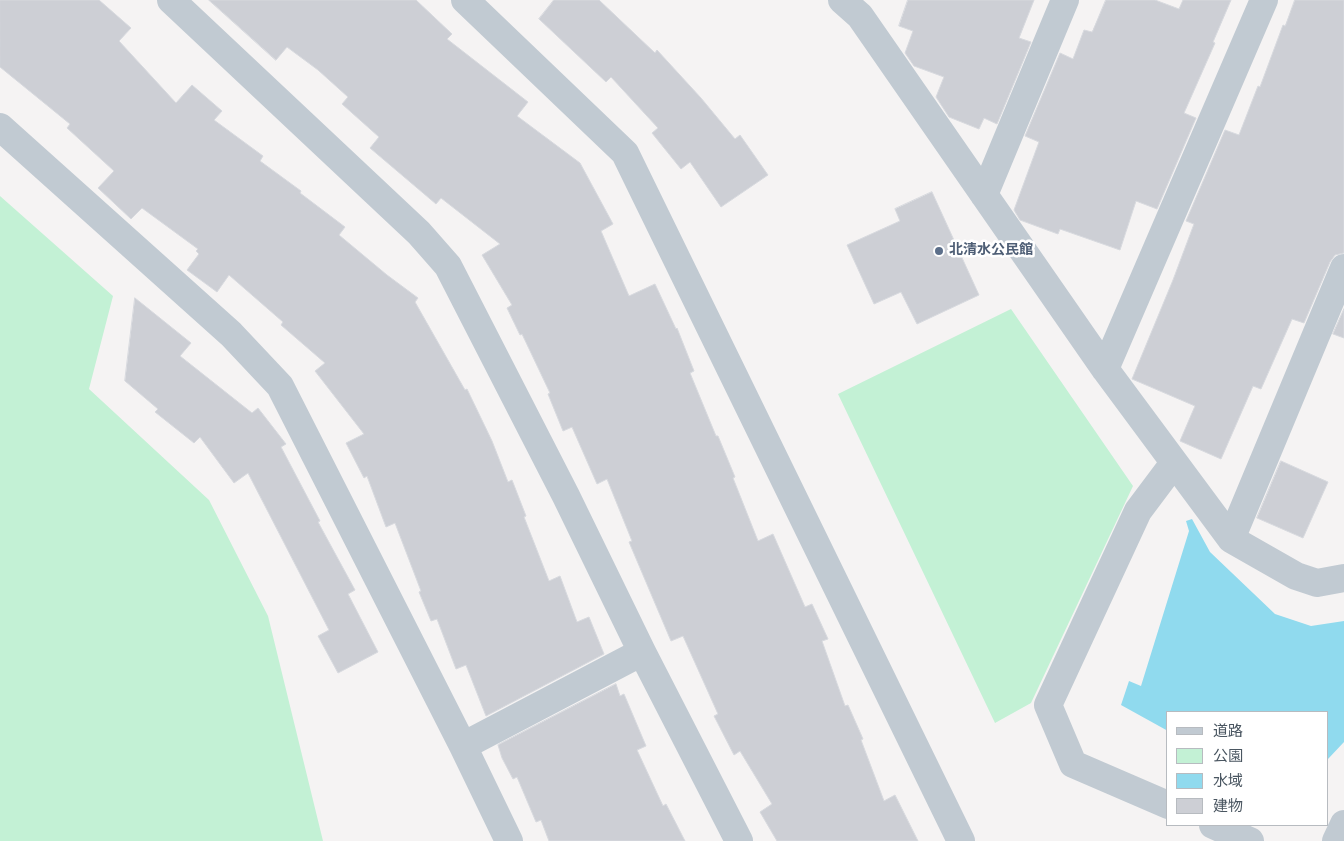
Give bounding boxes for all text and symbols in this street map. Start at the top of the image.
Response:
place label: 北清水公民館 [949,243,1033,259]
marker: 北清水公民館 [933,245,945,257]
legend [1166,711,1329,826]
text: 道路 [1213,719,1243,742]
text: 公園 [1213,744,1243,767]
text: 水域 [1213,769,1243,792]
text: 建物 [1213,794,1243,817]

